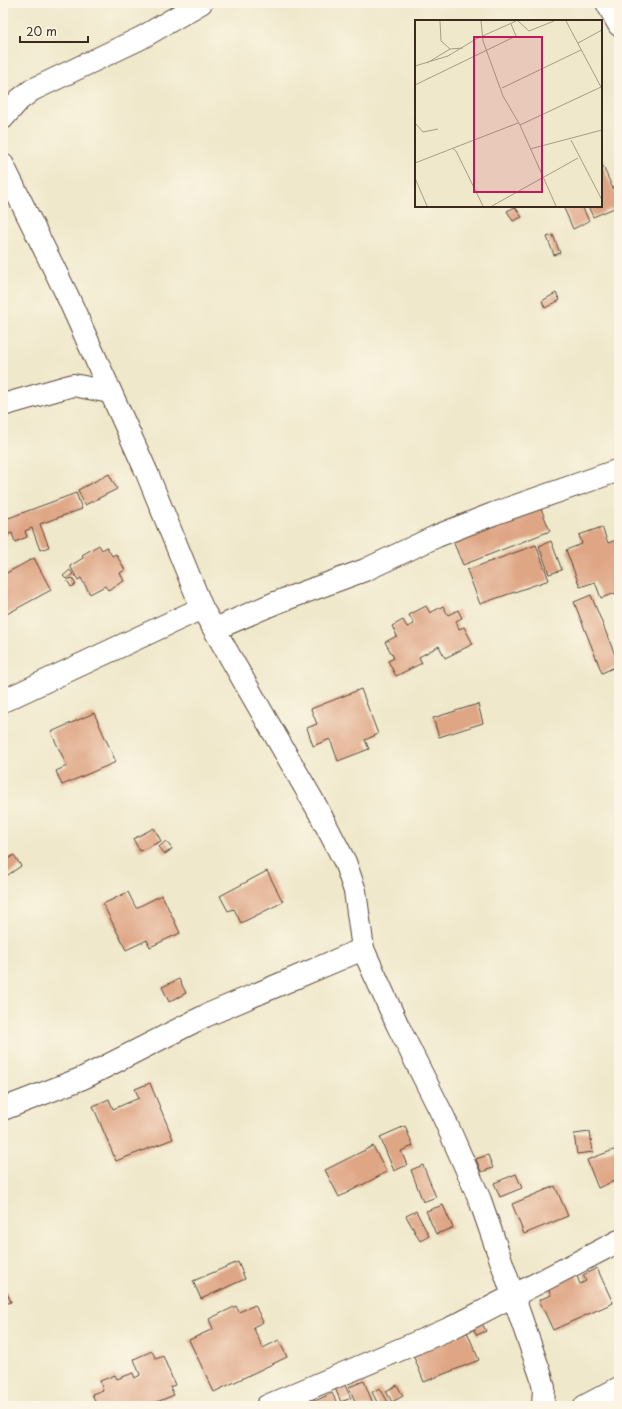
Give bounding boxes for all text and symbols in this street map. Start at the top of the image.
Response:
scale bar [20,18,88,44]
inset map [415,20,602,207]
text: 20 m [26,22,57,40]

